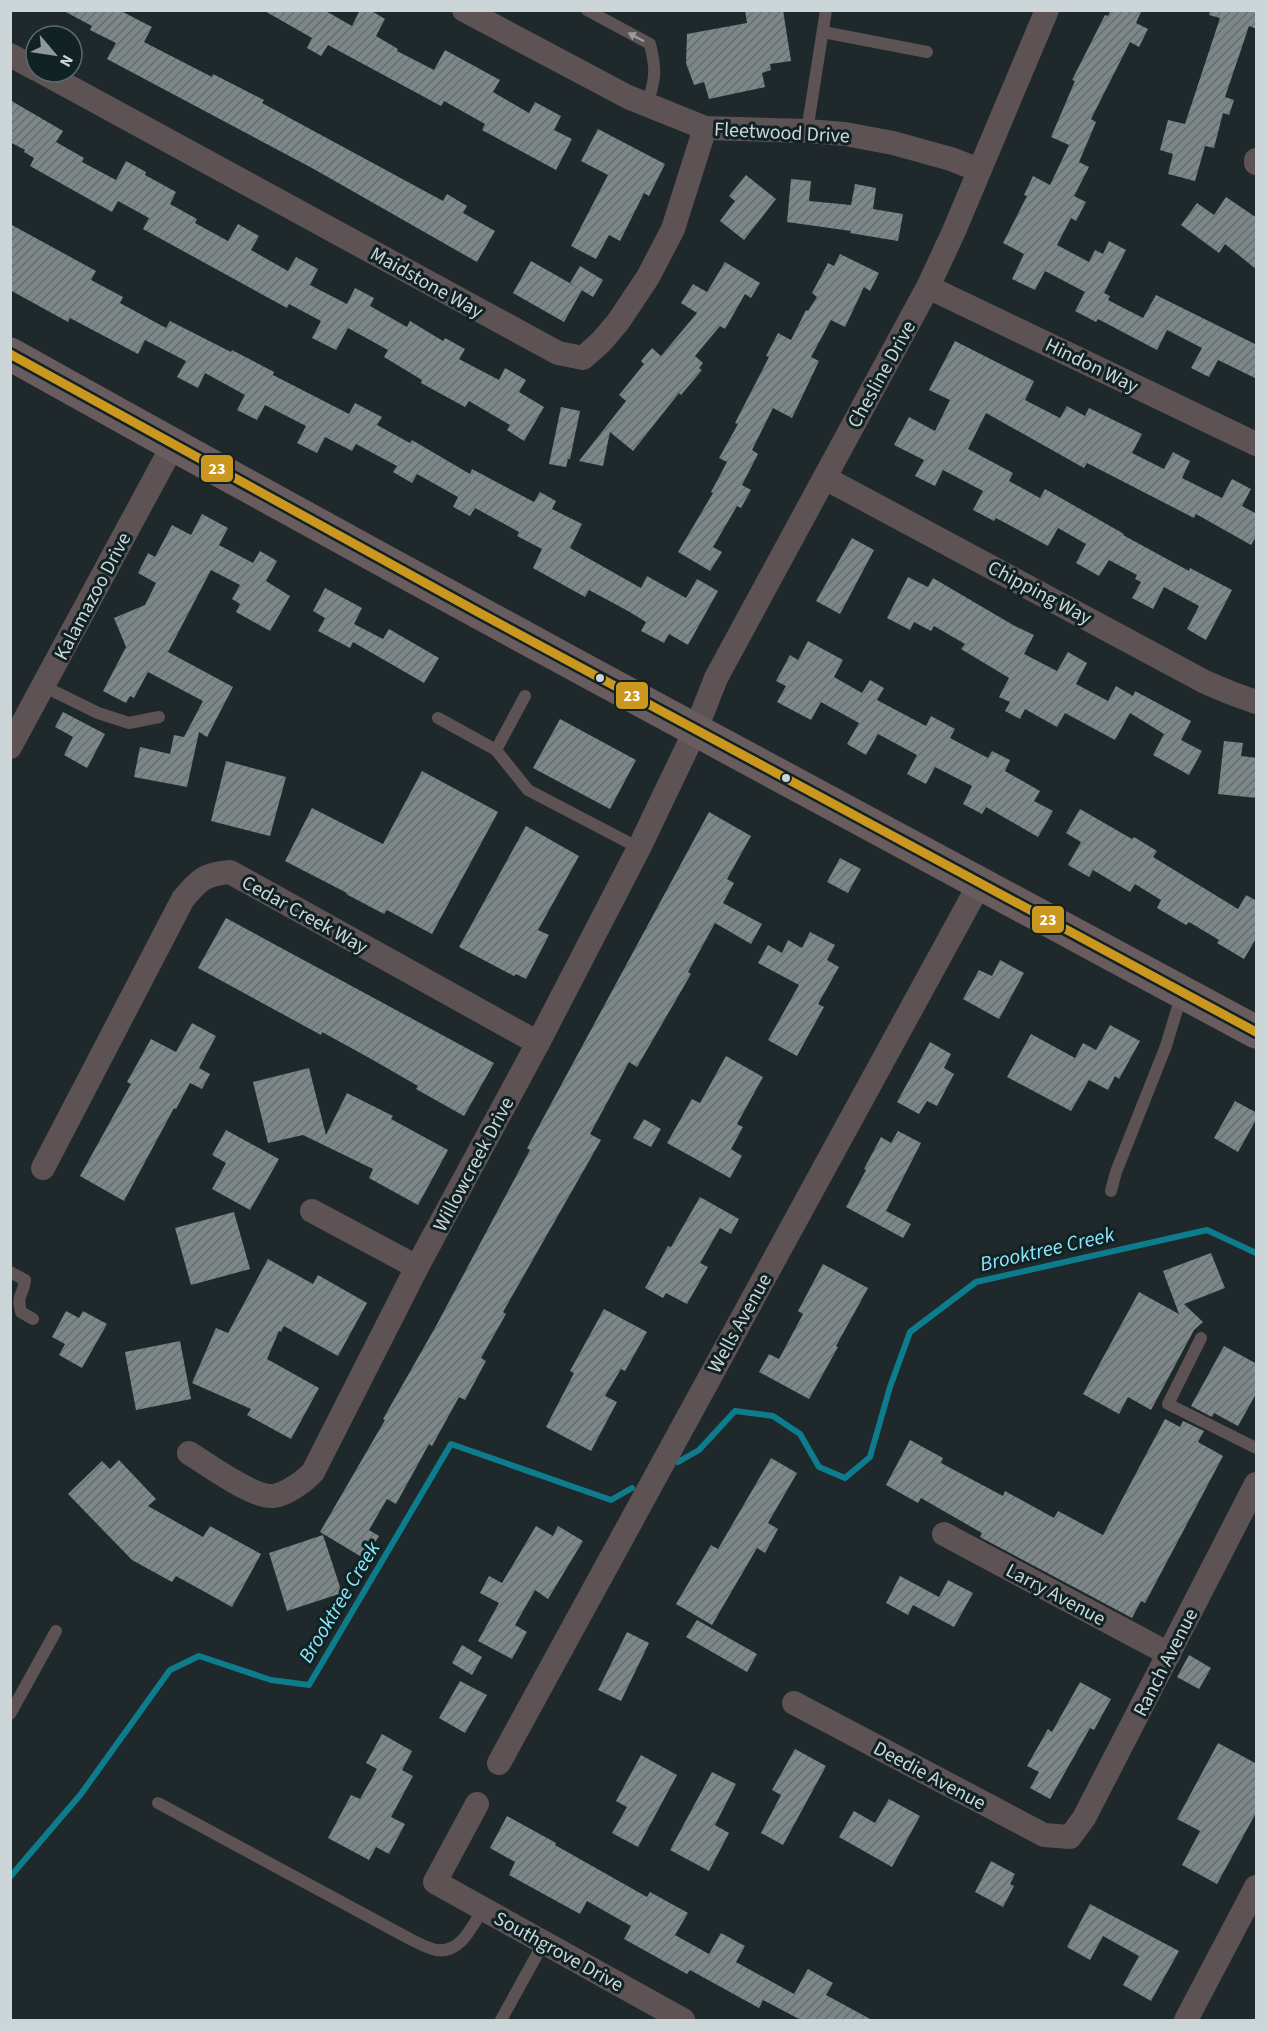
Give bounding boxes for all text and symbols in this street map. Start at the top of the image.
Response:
north arrow [24,24,84,84]
one-way arrow [627,32,645,42]
text: N [54,51,78,71]
street label: Fleetwood Drive [713,115,851,151]
street label: Maidstone Way [365,240,489,326]
street label: Chesline Drive [841,316,923,433]
street label: Hindon Way [1040,331,1143,401]
line badge: 23 [200,454,234,483]
text: 23 [209,458,225,480]
street label: Kalamazoo Drive [47,528,138,665]
street label: Chipping Way [983,554,1097,632]
unlabelled marker [594,672,606,684]
line badge: 23 [615,681,649,710]
text: 23 [624,685,640,707]
unlabelled marker [780,772,792,784]
street label: Cedar Creek Way [236,869,373,961]
line badge: 23 [1031,905,1065,934]
text: 23 [1040,909,1056,931]
street label: Willowcreek Drive [427,1092,521,1237]
water label: Brooktree Creek [977,1219,1118,1279]
street label: Wells Avenue [701,1269,779,1378]
water label: Brooktree Creek [291,1535,388,1668]
street label: Larry Avenue [1001,1557,1110,1633]
street label: Ranch Avenue [1127,1603,1205,1721]
street label: Deedie Avenue [868,1734,991,1817]
street label: Southgrove Drive [489,1905,628,1999]

